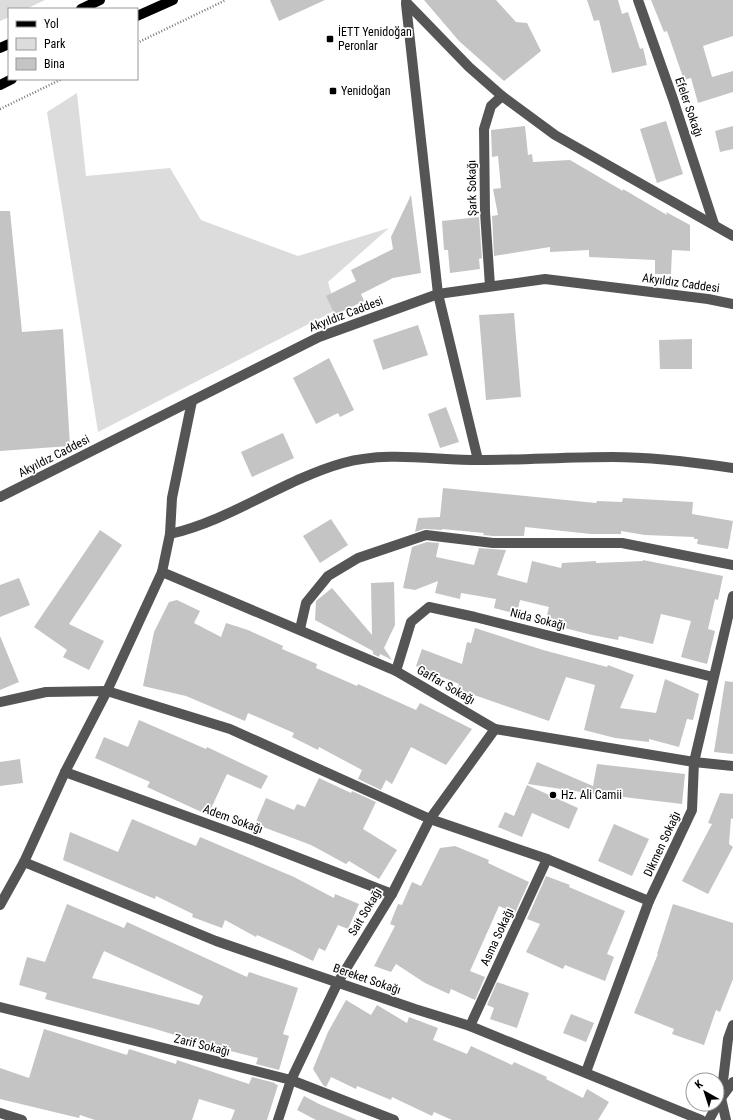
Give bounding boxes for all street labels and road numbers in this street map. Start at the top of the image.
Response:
street label: Efeler Sokağı [672,75,706,139]
street label: Şark Sokağı [465,160,479,216]
street label: Akyıldız Caddesi [641,271,721,295]
street label: Akyıldız Caddesi [307,293,385,335]
street label: Akyıldız Caddesi [16,432,92,480]
street label: Nida Sokağı [509,605,567,633]
street label: Gaffar Sokağı [414,663,478,707]
street label: Adem Sokağı [201,802,265,836]
street label: Dikmen Sokağı [641,809,683,879]
street label: Sait Sokağı [345,886,385,938]
street label: Asma Sokağı [478,906,516,968]
street label: Bereket Sokağı [331,961,403,997]
street label: Zarif Sokağı [173,1031,231,1059]

